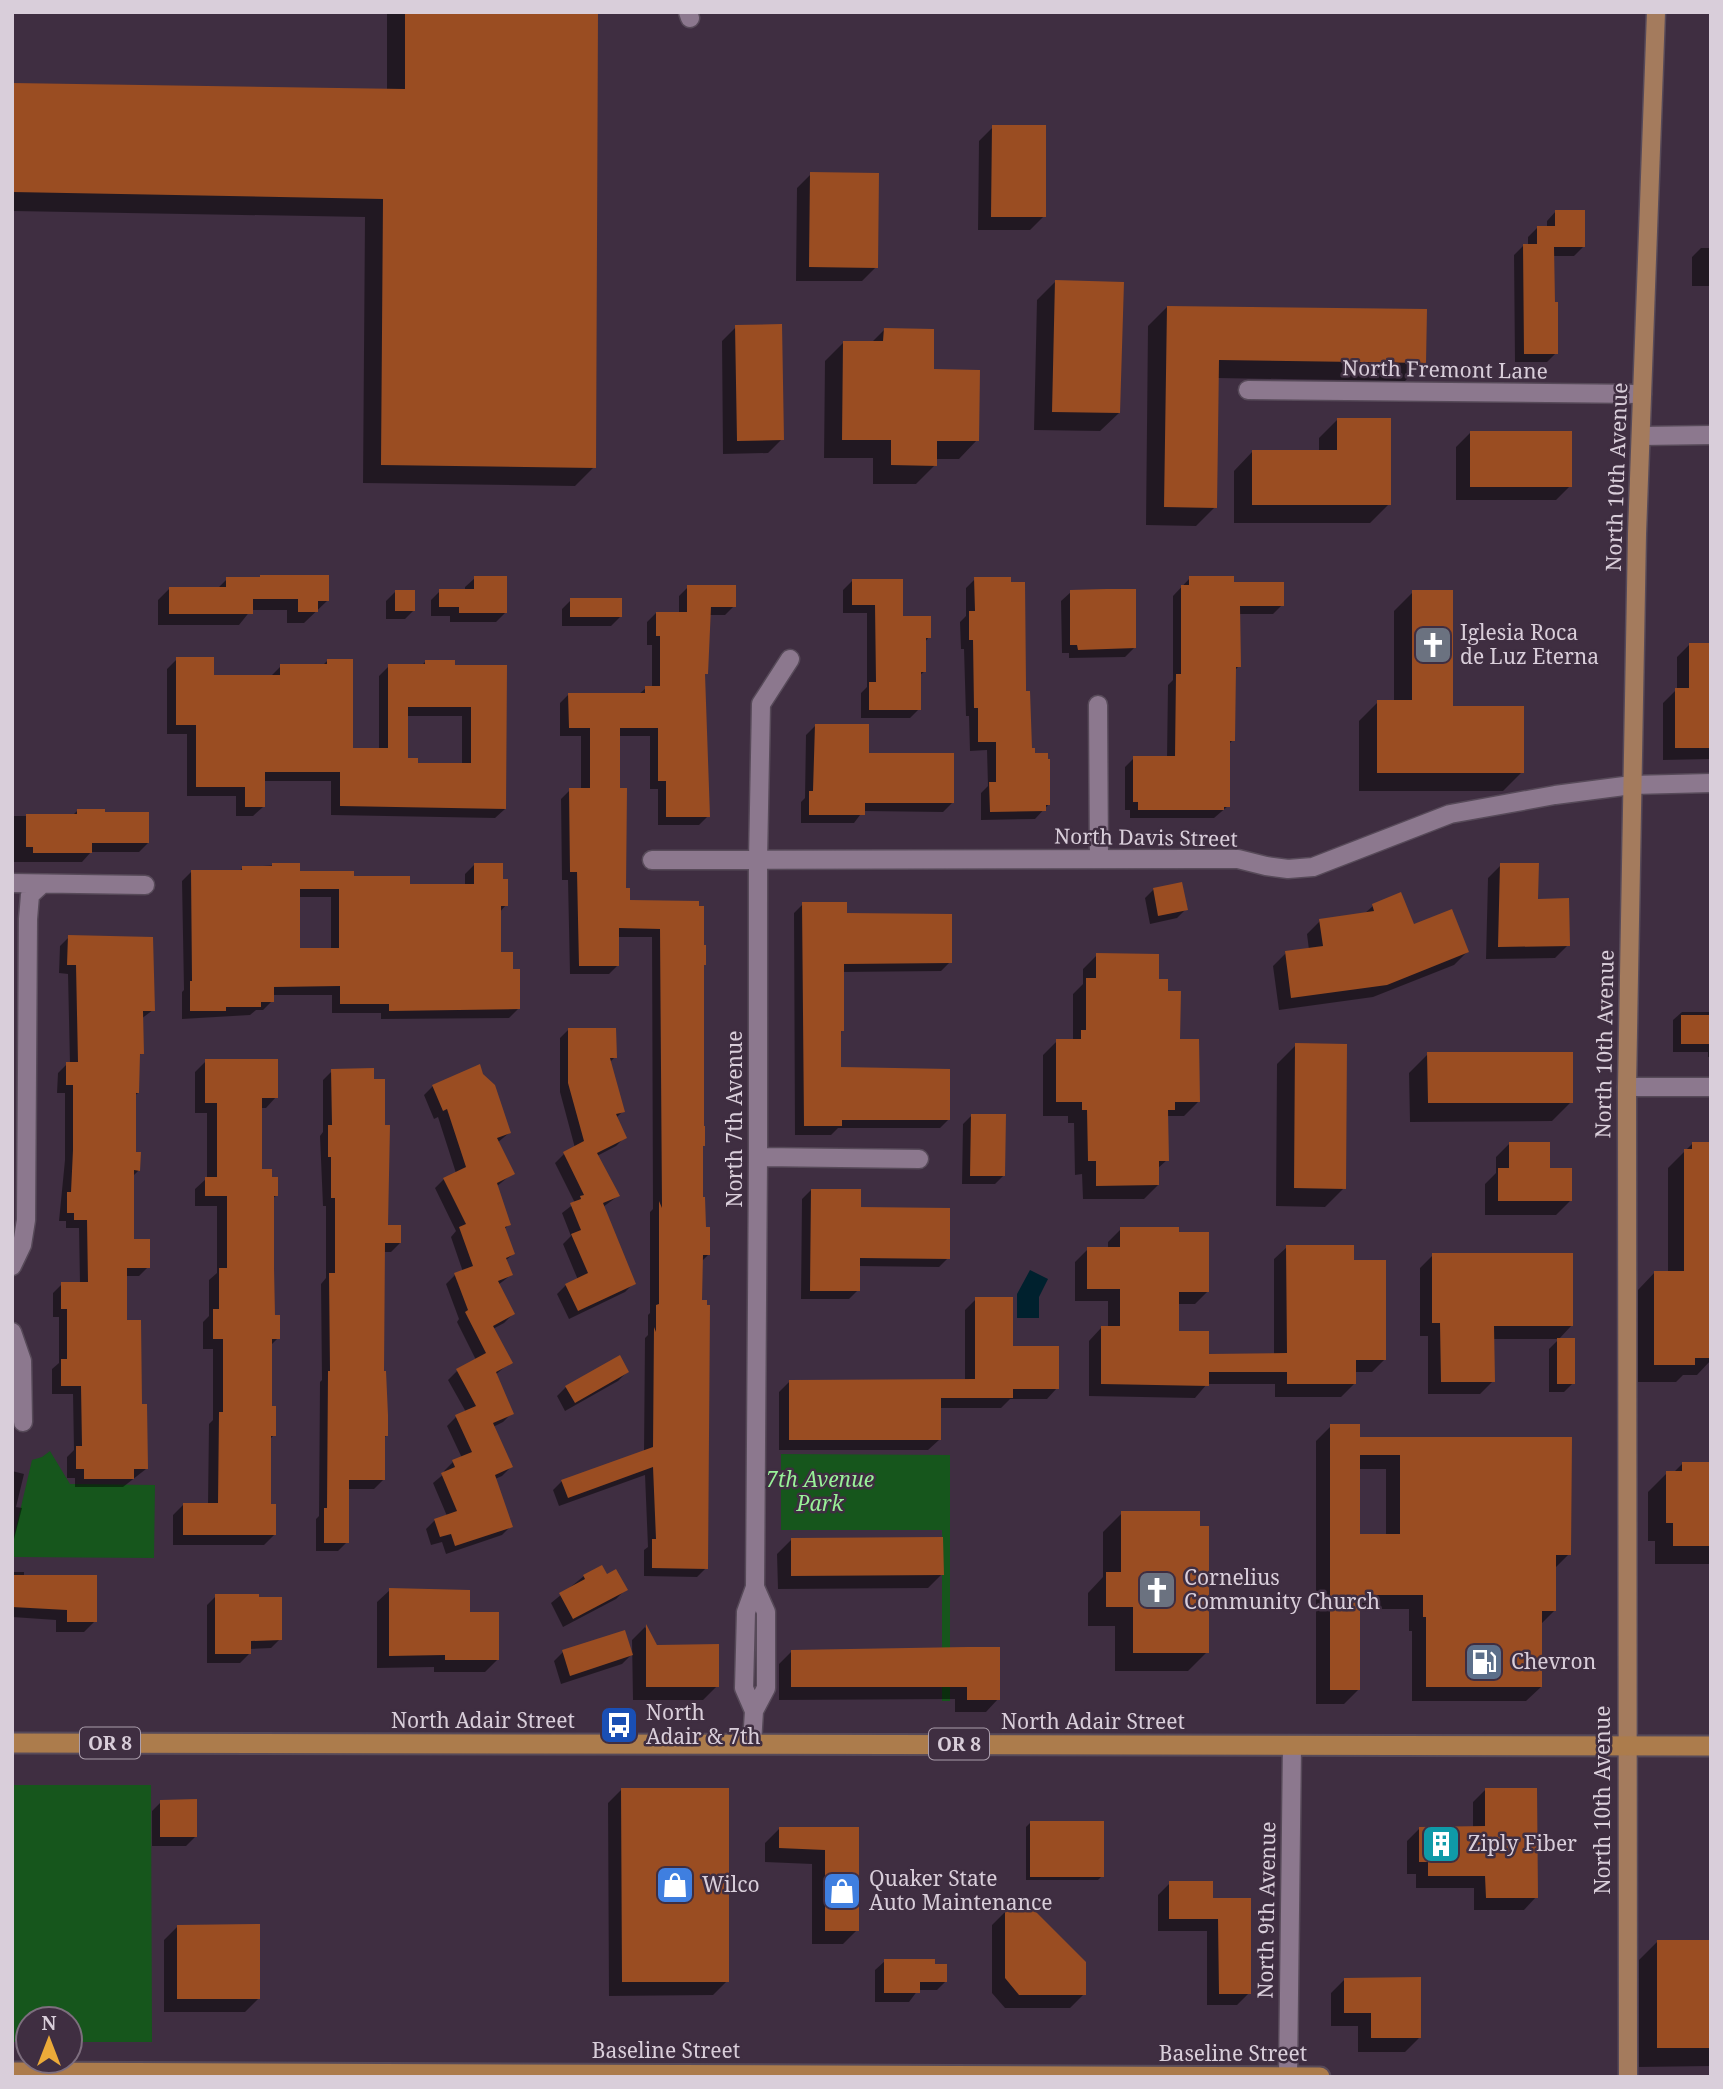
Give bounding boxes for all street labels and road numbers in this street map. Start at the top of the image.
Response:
street label: North Fremont Lane [1342,353,1548,385]
street label: North 10th Avenue [1599,382,1633,572]
street label: North Davis Street [1054,821,1238,853]
street label: North 10th Avenue [1588,949,1620,1139]
street label: North 7th Avenue [720,1030,748,1208]
street label: North Adair Street [391,1706,575,1734]
street label: North 10th Avenue [1588,1706,1616,1894]
street label: North Adair Street [1001,1707,1185,1735]
road number: OR 8 [80,1728,140,1758]
road number: OR 8 [929,1728,989,1760]
street label: North 9th Avenue [1250,1821,1282,1999]
street label: Baseline Street [592,2036,740,2064]
street label: Baseline Street [1159,2039,1307,2067]

